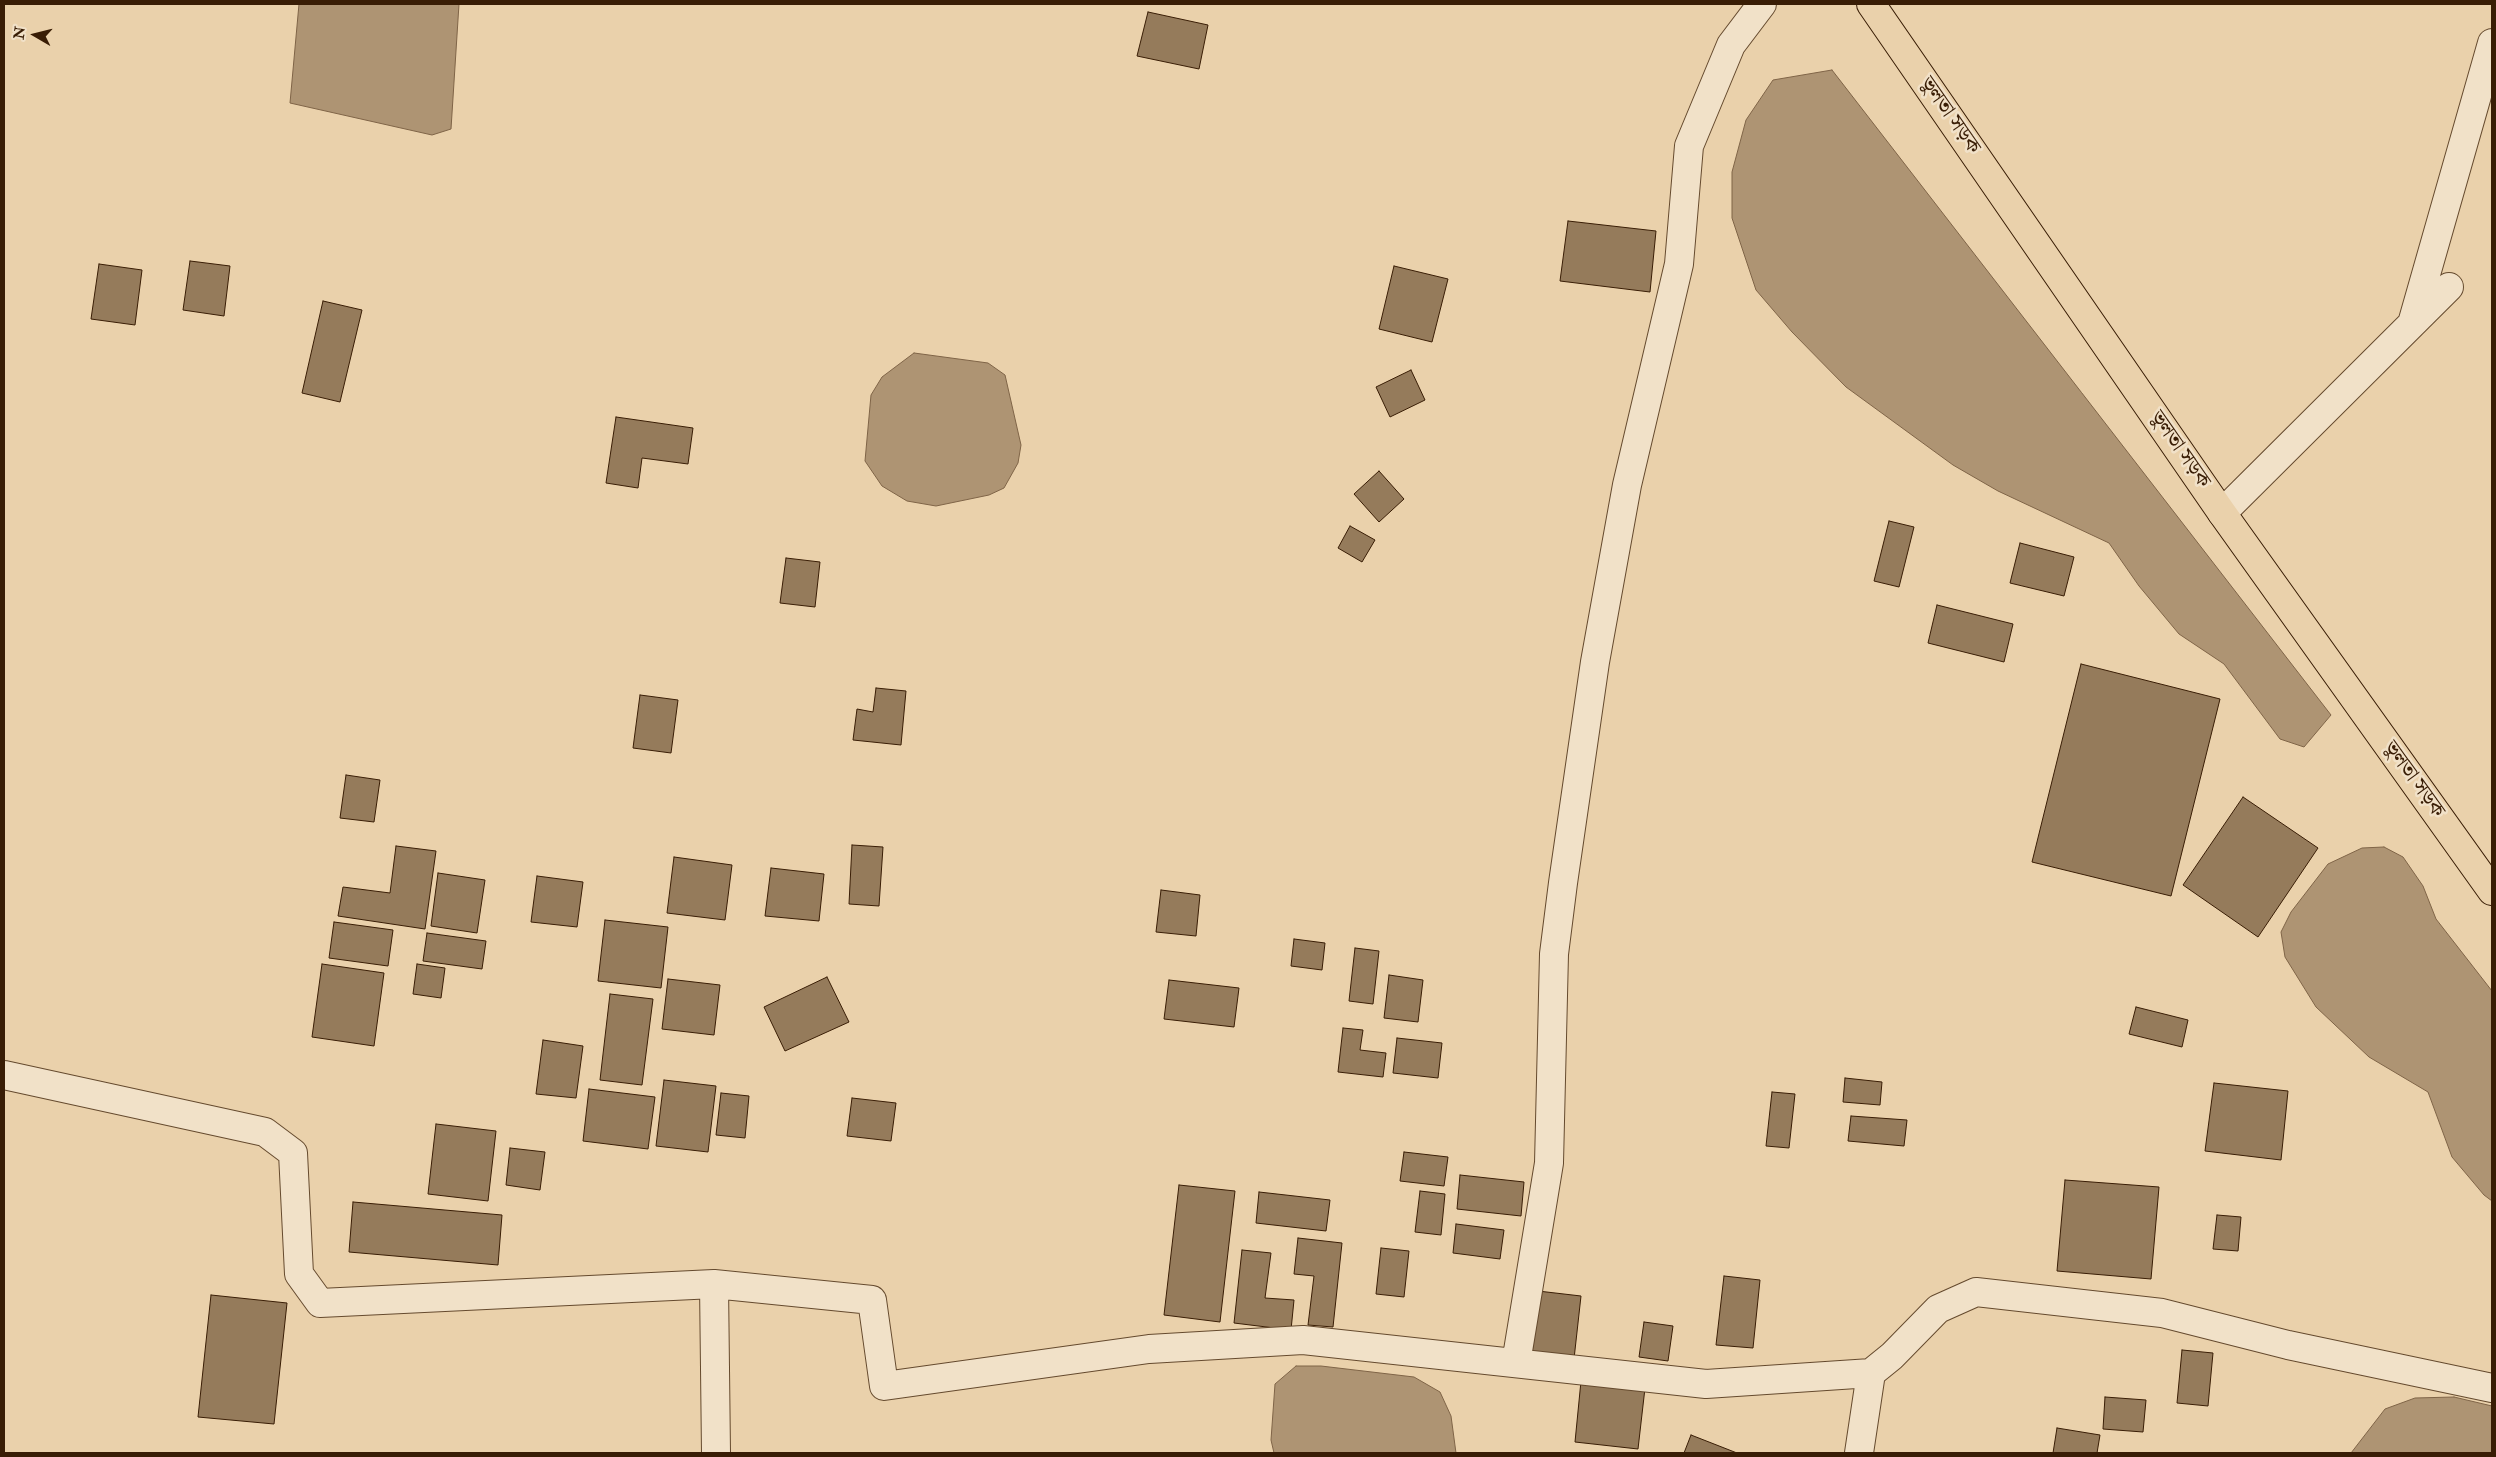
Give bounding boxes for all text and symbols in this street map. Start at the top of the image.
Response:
north arrow [10,10,60,60]
text: N [10,25,29,40]
street label: ভুলতা সড়ক [1913,73,1985,159]
street label: ভুলতা সড়ক [2143,407,2215,493]
street label: ভুলতা সড়ক [2377,737,2449,823]

